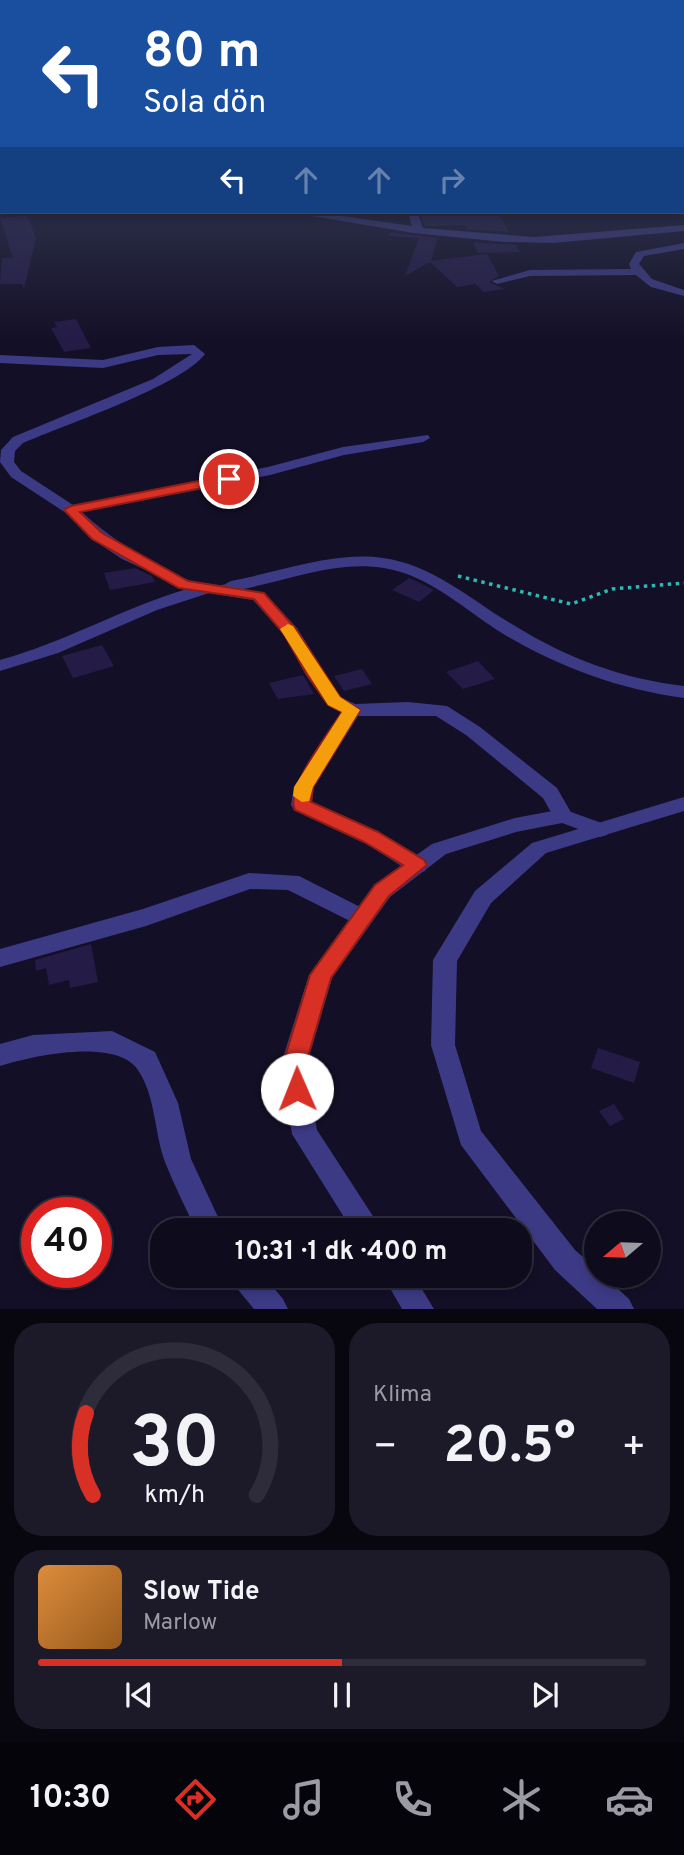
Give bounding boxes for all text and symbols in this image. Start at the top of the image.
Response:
text: 80 m [143,23,260,85]
icon: left [28,28,119,119]
text: Sola dön [143,84,266,124]
icon: left [214,161,252,199]
icon: ahead [287,161,325,199]
icon: ahead [360,161,398,199]
icon: right [433,161,471,199]
pin [199,449,259,509]
icon: arrive [210,460,248,498]
position arrow [260,1052,334,1126]
speed limit sign: 40 [21,1197,112,1288]
north arrow [584,1211,662,1288]
map controls [584,1211,661,1288]
text: 10:31 · 1 dk · 400 m [235,1236,447,1269]
text: Klima [373,1381,432,1410]
text: 30 [129,1402,220,1494]
text: 20.5° [443,1415,576,1481]
text: − [373,1424,398,1473]
text: + [621,1424,646,1473]
text: km/h [144,1480,205,1512]
text: Slow Tide [143,1576,260,1609]
text: Marlow [143,1609,217,1638]
icon: previous [120,1676,158,1714]
icon: pause [323,1676,361,1714]
icon: next [526,1676,564,1714]
icon: directions [171,1775,220,1824]
icon: music [279,1775,328,1824]
icon: phone [388,1775,437,1824]
icon: climate [497,1775,546,1824]
icon: car [605,1775,654,1824]
text: 10:30 [30,1779,111,1819]

